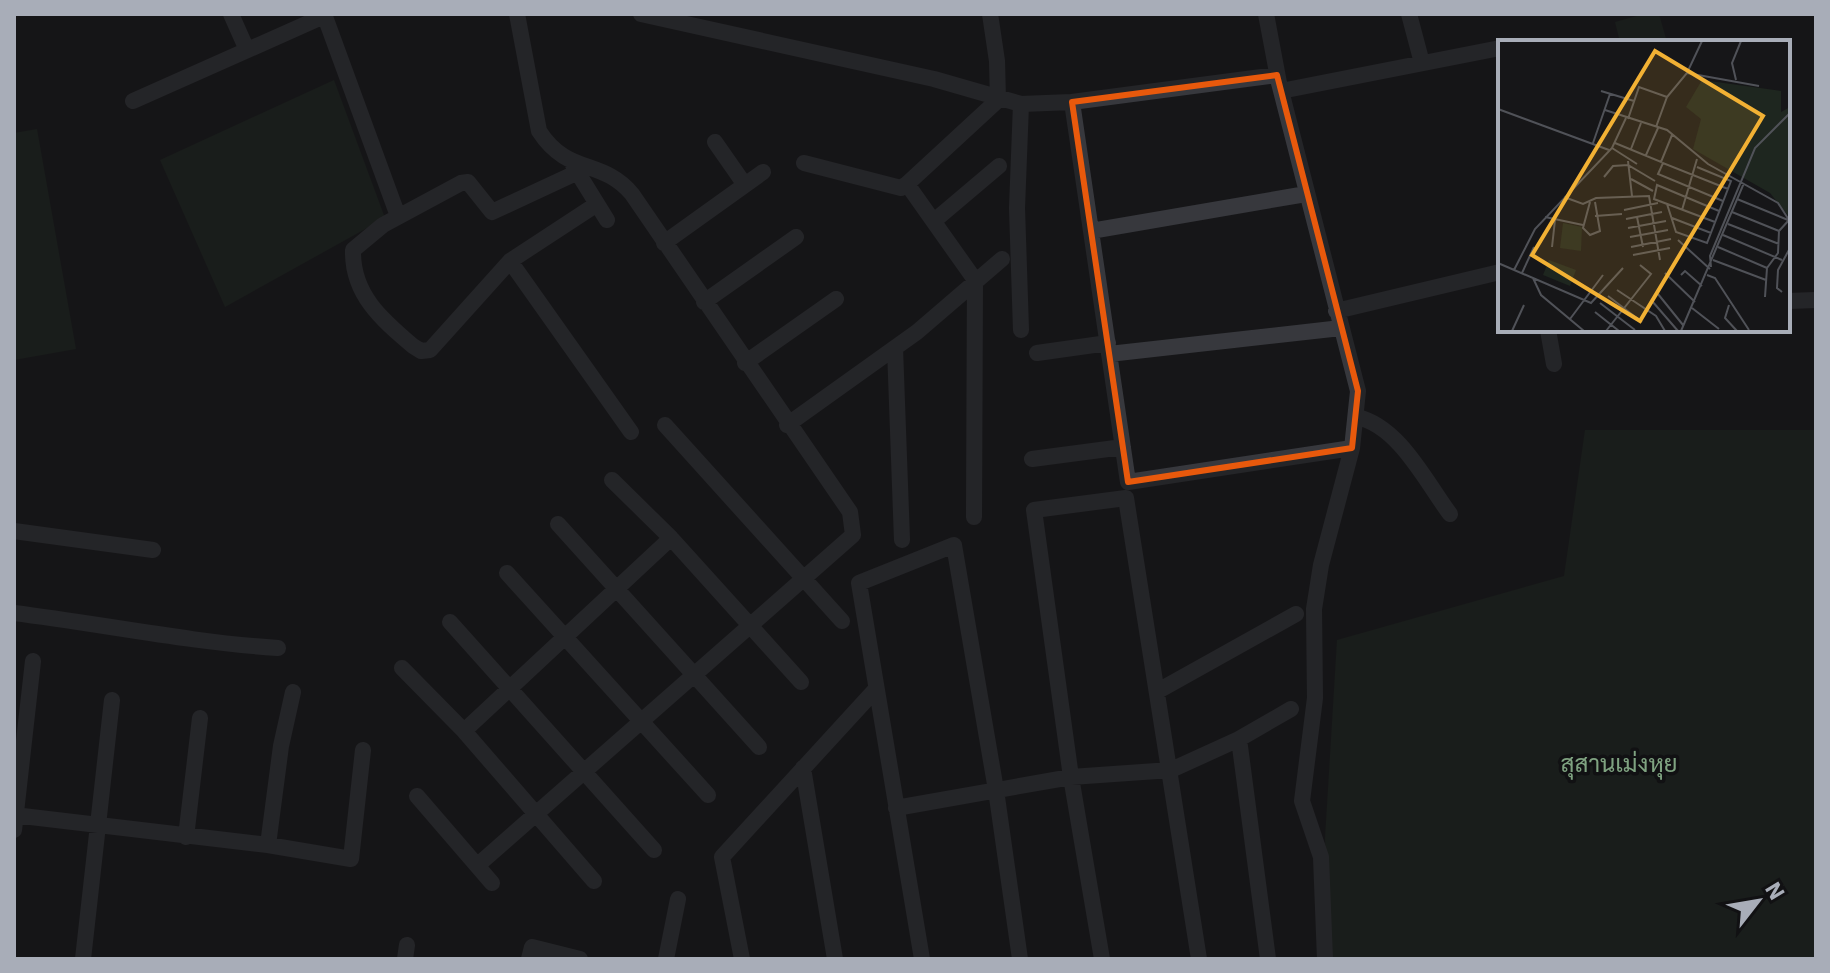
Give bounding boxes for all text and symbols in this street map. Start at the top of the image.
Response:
inset map [1498,40,1790,332]
park label: สุสานเม่งหุย [1561,747,1677,780]
north arrow [1718,861,1798,941]
text: N [1759,876,1792,905]

